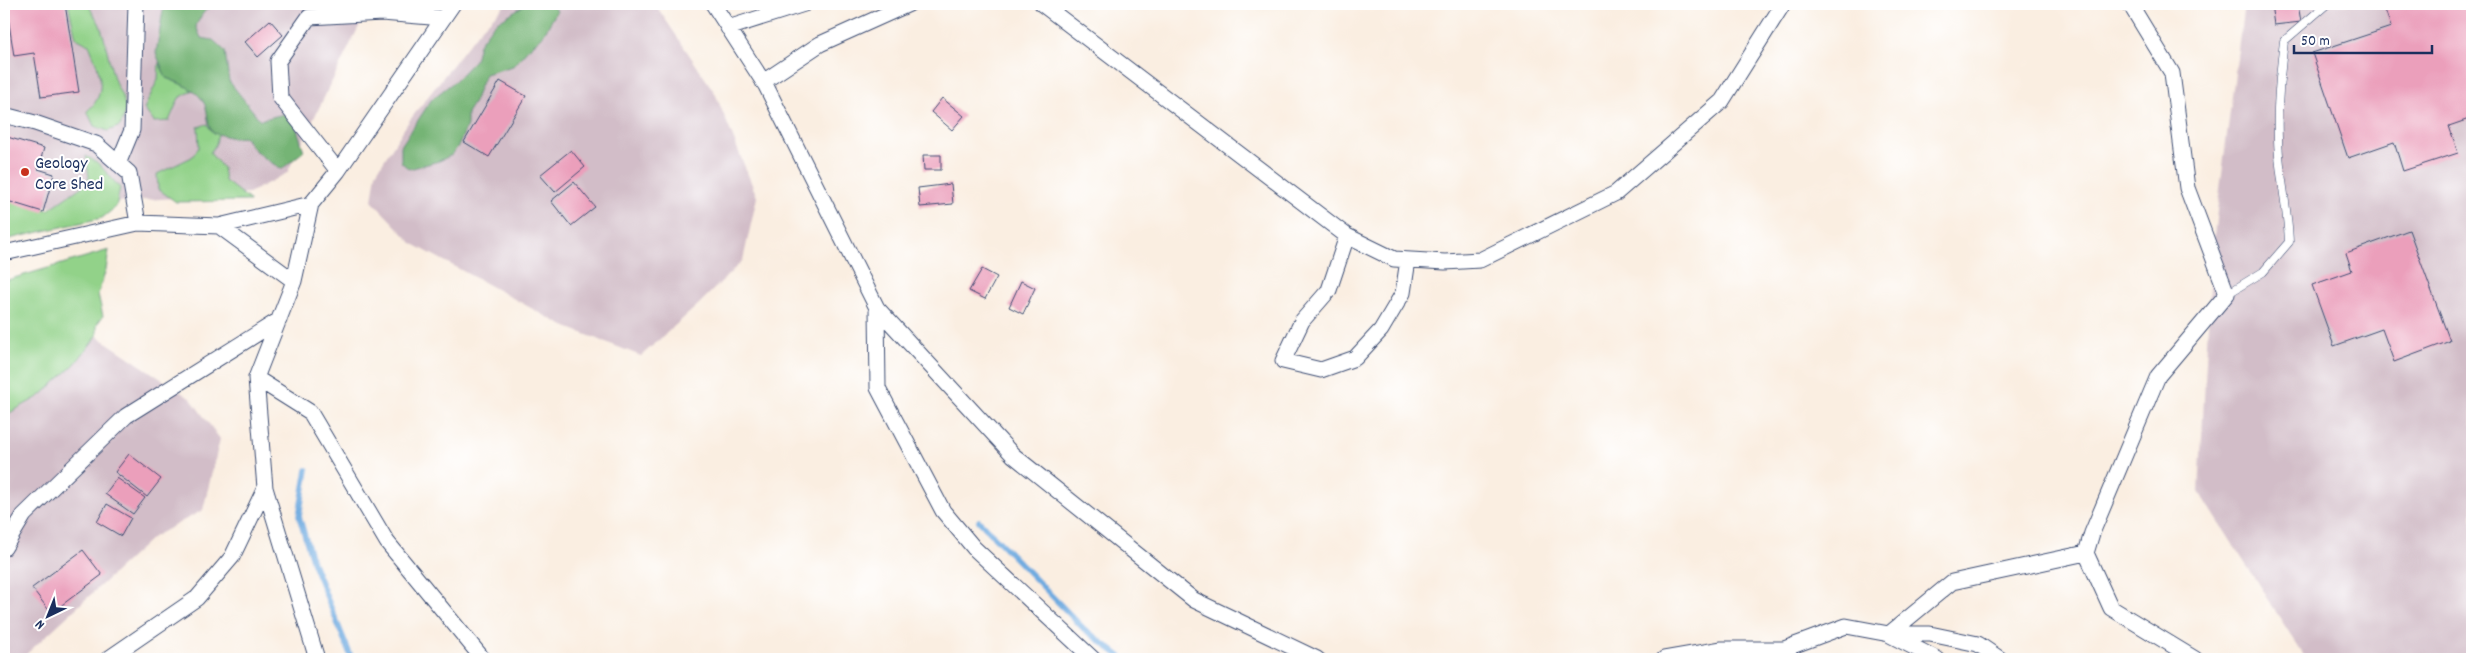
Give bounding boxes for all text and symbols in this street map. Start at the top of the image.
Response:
scale bar [2294,22,2431,54]
text: 50 m [2301,31,2330,53]
place label: Geology Core Shed [35,152,103,198]
marker: Geology Core Shed [19,166,31,178]
north arrow [22,590,72,640]
text: N [31,614,50,634]

